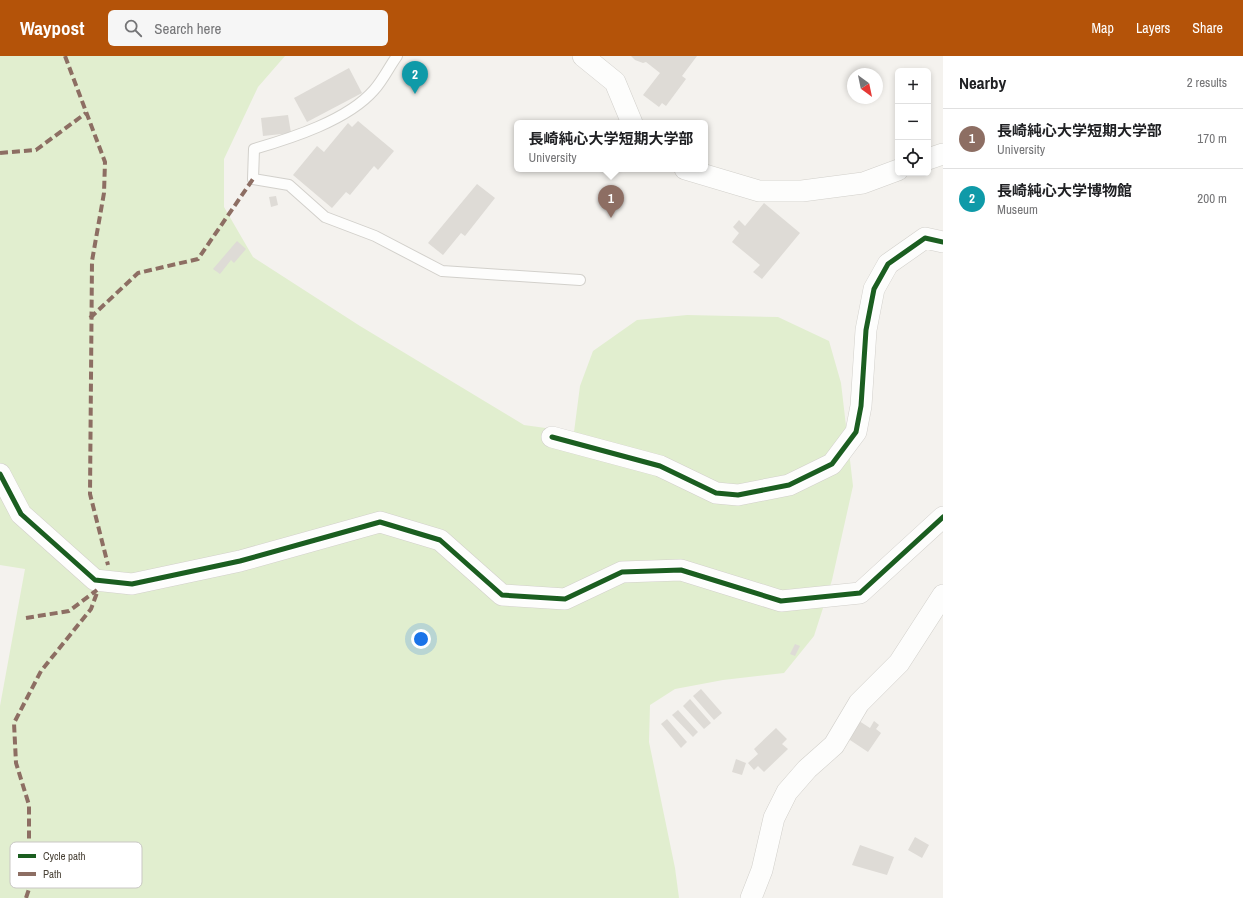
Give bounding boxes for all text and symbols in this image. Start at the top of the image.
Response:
search box [108,10,388,46]
text: Waypost [20,15,84,41]
icon: search [122,17,144,39]
text: Search here [154,18,221,39]
text: Map [1092,19,1114,37]
text: Layers [1136,19,1170,37]
text: Share [1192,19,1223,37]
pin: 2 [402,61,428,94]
north arrow [847,68,883,104]
map controls [895,68,931,176]
button: + [895,68,931,104]
text: Nearby [959,71,1006,94]
text: 2 results [1187,74,1227,91]
button: − [895,104,931,140]
popup [514,120,708,172]
text: 長崎純心大学短期大学部 [997,120,1162,141]
text: 長崎純心大学短期大学部 [528,128,694,149]
text: 1 [969,130,975,147]
text: 170 m [1197,130,1227,147]
button: locate [895,140,931,176]
text: University [997,141,1045,158]
text: University [528,149,576,166]
text: 長崎純心大学博物館 [997,180,1132,201]
pin: 1 [598,185,624,218]
text: 2 [969,190,975,207]
text: 200 m [1197,190,1227,207]
text: Museum [997,201,1038,218]
your location [411,629,431,649]
legend [10,842,142,888]
text: Cycle path [43,849,86,863]
text: Path [43,867,62,881]

